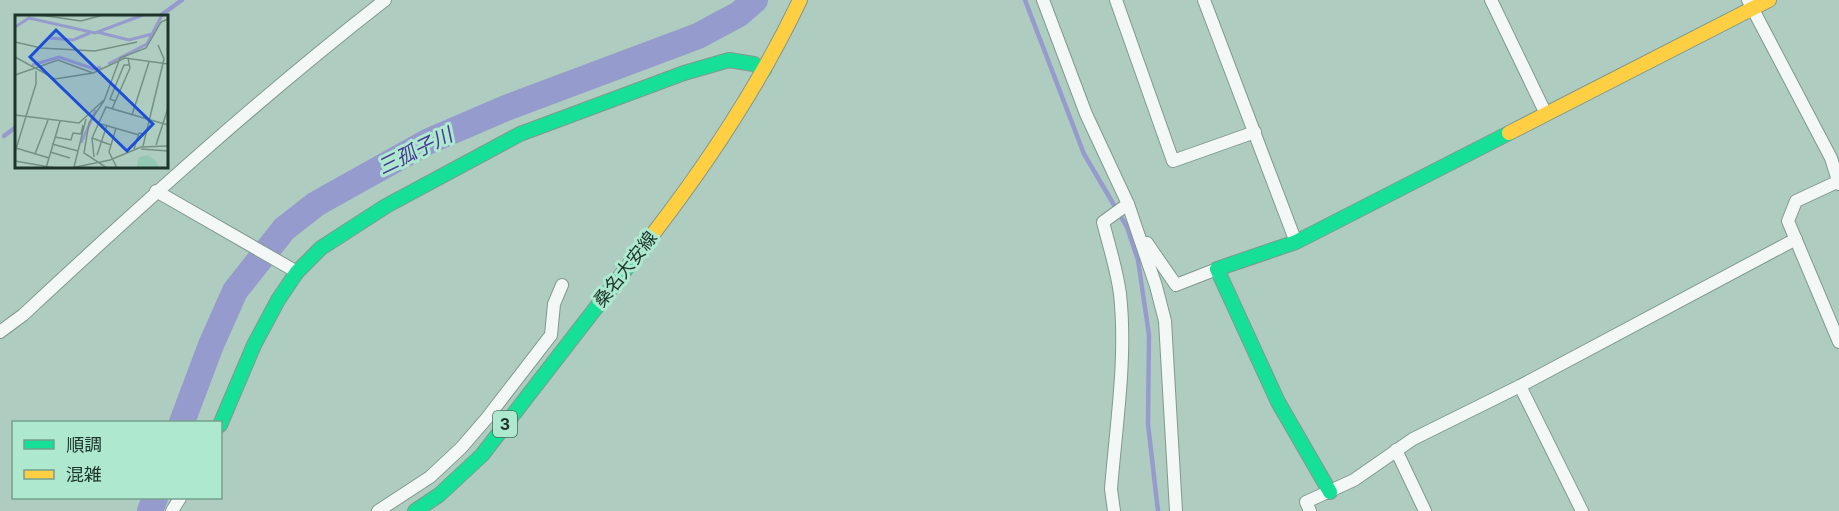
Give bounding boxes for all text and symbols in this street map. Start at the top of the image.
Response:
inset map [15,15,168,168]
water label: 三孤子川 [374,122,458,179]
street label: 桑名大安線 [589,227,661,311]
road number: 3 [493,411,517,437]
legend [12,421,222,499]
text: 順調 [66,434,102,455]
text: 混雑 [66,464,102,485]

